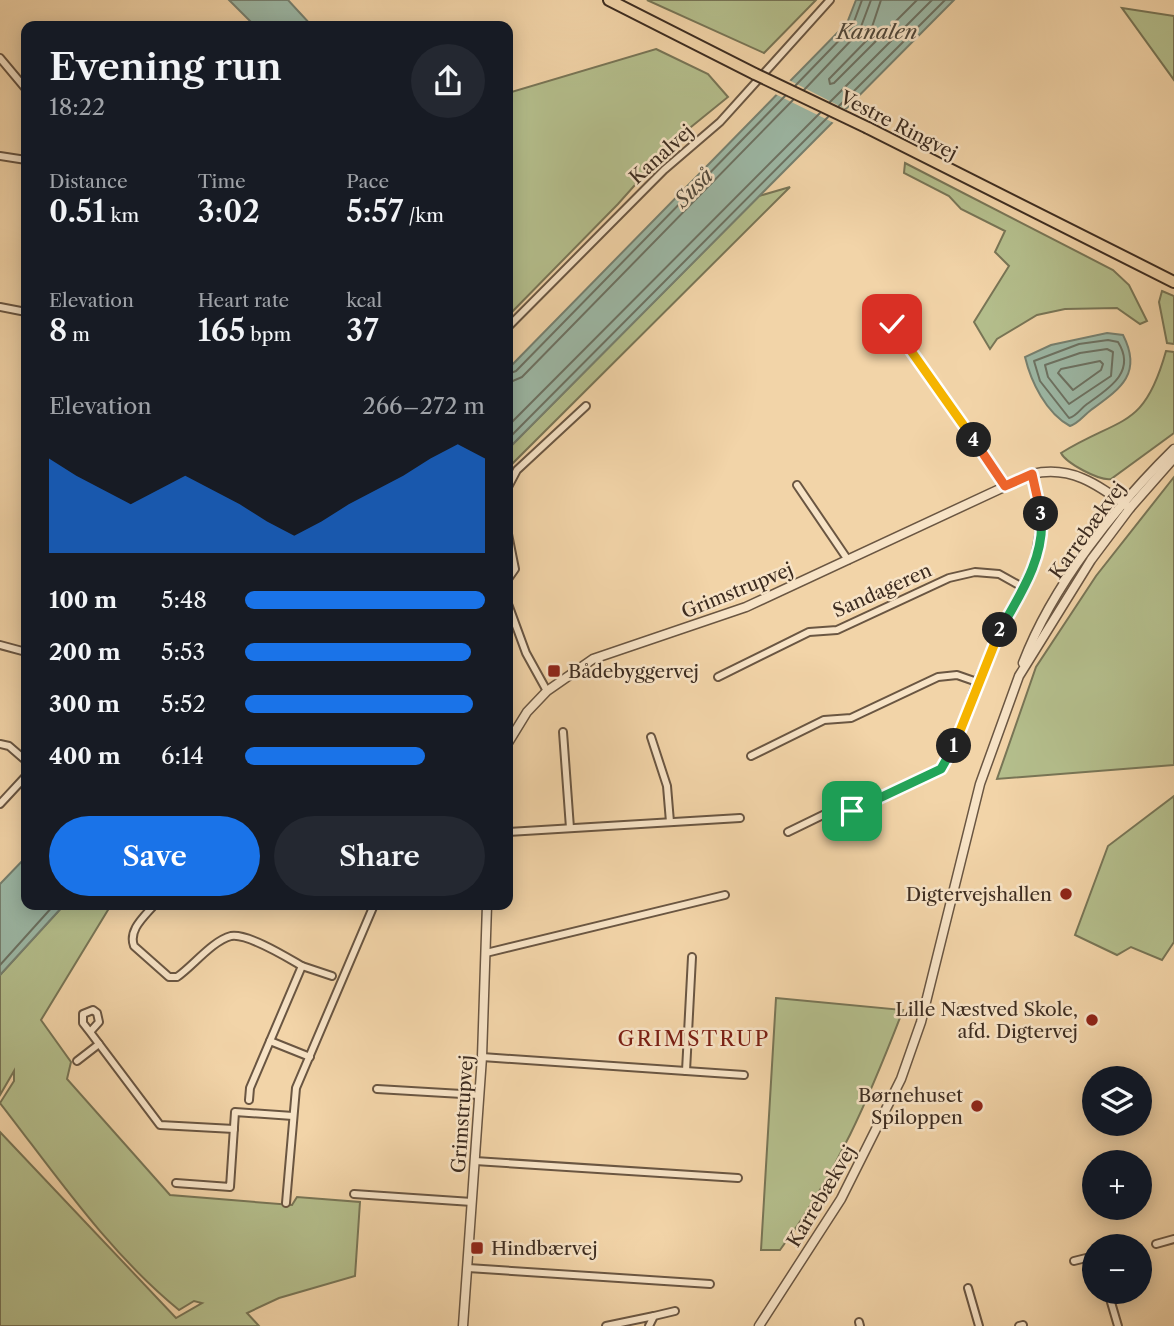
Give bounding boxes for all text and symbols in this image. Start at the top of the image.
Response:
water label: Kanalen [835,19,917,44]
text: Evening run [49,43,282,90]
button: share [411,44,485,118]
street label: Vestre Ringvej [835,86,961,165]
text: 18:22 [49,93,105,121]
street label: Kanalvej [625,120,698,189]
water label: Suså [668,163,719,214]
text: Distance [49,170,128,193]
text: Time [198,170,246,193]
text: Pace [346,170,389,193]
text: 0.51 [49,193,106,230]
text: 3:02 [198,193,260,230]
text: 5:57 [346,193,403,230]
text: km [106,204,139,227]
text: /km [403,204,444,227]
text: Elevation [49,289,134,312]
text: Heart rate [198,289,289,312]
text: kcal [346,289,382,312]
pin [862,294,922,354]
icon: check [873,305,911,343]
text: 8 [49,312,67,349]
text: 165 [198,312,245,349]
text: 37 [346,312,379,349]
text: m [67,323,90,346]
text: bpm [245,323,291,346]
text: Elevation [49,392,152,420]
text: 266–272 m [362,392,485,420]
pin: 4 [956,422,992,458]
text: 4 [968,428,979,451]
street label: Karrebækvej [1044,477,1130,584]
pin: 3 [1024,496,1058,532]
text: 3 [1035,502,1046,525]
street label: Grimstrupvej [678,558,796,623]
street label: Sandageren [829,558,935,622]
text: 100 m [49,586,117,614]
text: 5:48 [161,586,207,614]
pin: 2 [982,612,1018,648]
text: 2 [994,618,1005,641]
text: 200 m [49,638,121,666]
text: 5:53 [161,638,205,666]
place label: Bådebyggervej [568,660,699,683]
marker: Bådebyggervej [546,663,562,679]
text: 300 m [49,690,120,718]
text: 5:52 [161,690,206,718]
pin: 1 [936,728,972,764]
text: 1 [949,734,958,757]
text: 400 m [49,742,121,770]
text: 6:14 [161,742,204,770]
pin [822,781,882,841]
icon: arrive [833,792,871,830]
button: Save [49,816,260,896]
button: Share [274,816,485,896]
place label: Digtervejshallen [906,883,1052,906]
marker: Digtervejshallen [1058,886,1074,902]
place label: Lille Næstved Skole, afd. Digtervej [895,998,1078,1043]
marker: Lille Næstved Skole, afd. Digtervej [1084,1012,1100,1028]
district label: GRIMSTRUP [618,1026,770,1051]
street label: Grimstrupvej [447,1054,478,1174]
map controls [1082,1066,1152,1304]
button: layers [1082,1066,1152,1136]
place label: Børnehuset Spiloppen [858,1084,963,1129]
marker: Børnehuset Spiloppen [969,1098,985,1114]
street label: Karrebækvej [782,1141,861,1251]
button: + [1082,1150,1152,1220]
button: − [1082,1234,1152,1304]
place label: Hindbærvej [491,1237,598,1260]
marker: Hindbærvej [469,1240,485,1256]

